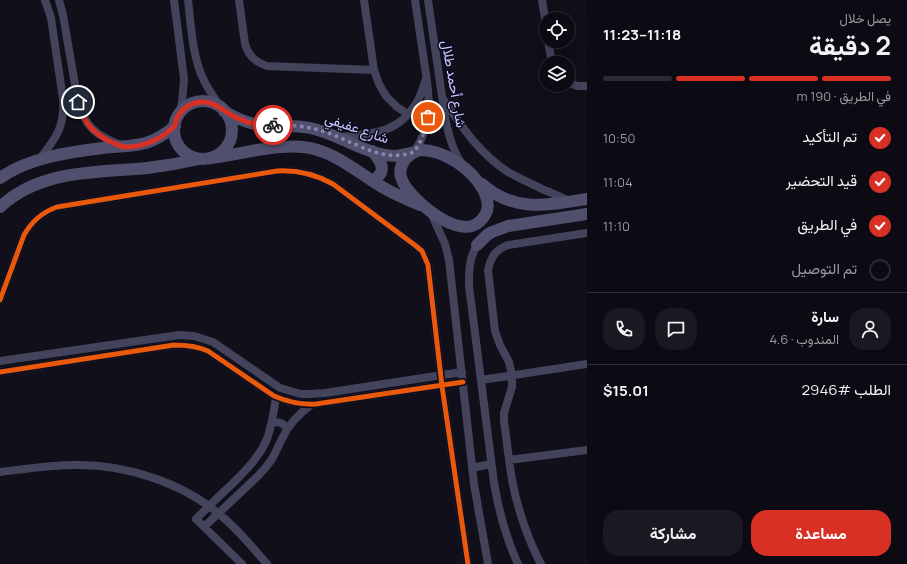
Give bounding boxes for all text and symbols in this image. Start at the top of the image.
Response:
text: يصل خلال [840,9,891,27]
map controls [539,12,575,92]
button: locate [539,12,575,48]
text: 11:18–11:23 [603,24,681,45]
text: 2 دقيقة [809,27,891,63]
street label: شارع أحمد طلال [435,39,472,129]
button: layers [539,56,575,92]
pin [61,85,95,119]
text: في الطريق · 190 m [797,87,891,105]
icon: home [67,91,89,113]
pin [411,100,445,134]
courier [253,105,293,145]
icon: bag [417,106,439,128]
street label: شارع عفيفي [322,108,392,150]
icon: bike [262,114,284,136]
text: تم التأكيد [802,126,857,147]
icon: check [869,127,891,149]
text: 10:50 [603,129,635,147]
text: قيد التحضير [786,170,857,191]
icon: check [869,171,891,193]
text: 11:04 [603,173,633,191]
text: في الطريق [797,214,857,235]
icon: check [869,215,891,237]
text: 11:10 [603,217,630,235]
text: تم التوصيل [791,258,857,279]
text: سارة [811,306,839,327]
button: phone [603,308,645,350]
button: chat [655,308,697,350]
button: person [849,308,891,350]
text: المندوب · 4.6 [769,330,839,348]
text: الطلب #2946 [802,379,891,400]
text: $15.01 [603,380,649,401]
button: مشاركة [603,510,743,556]
button: مساعدة [751,510,891,556]

